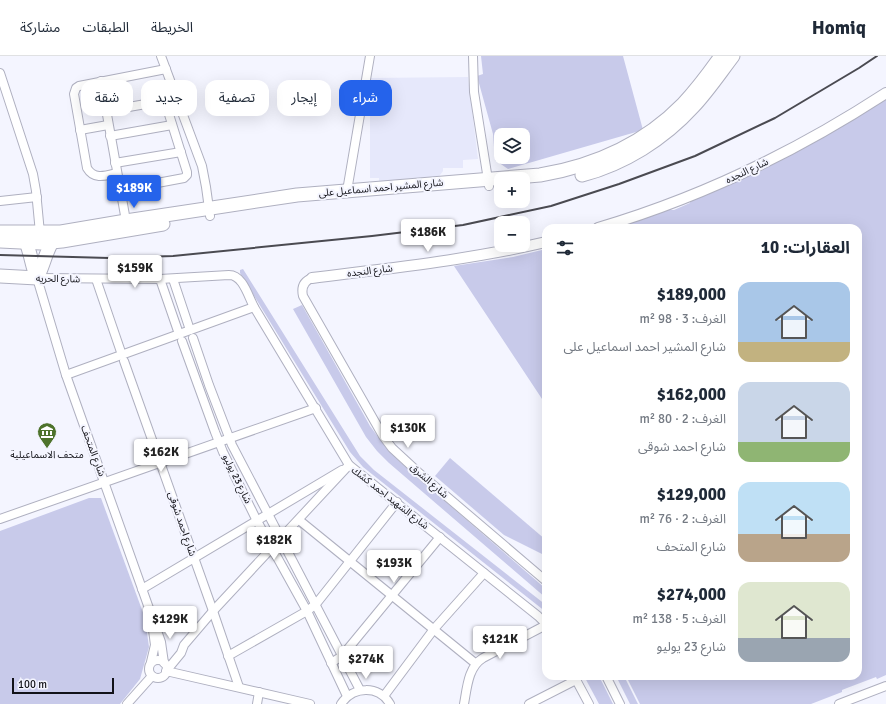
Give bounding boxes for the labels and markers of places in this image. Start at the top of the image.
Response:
pin: $189K [106,175,162,209]
pin: $186K [400,219,456,253]
pin: $159K [107,255,163,289]
pin: $130K [380,415,436,449]
museum icon: متحف الاسماعيلية [36,421,58,449]
pin: $162K [133,439,189,473]
place label: متحف الاسماعيلية [10,449,84,461]
pin: $182K [246,527,302,561]
pin: $193K [366,550,422,584]
pin: $129K [142,606,198,640]
pin: $121K [472,626,528,660]
pin: $274K [338,646,394,680]

